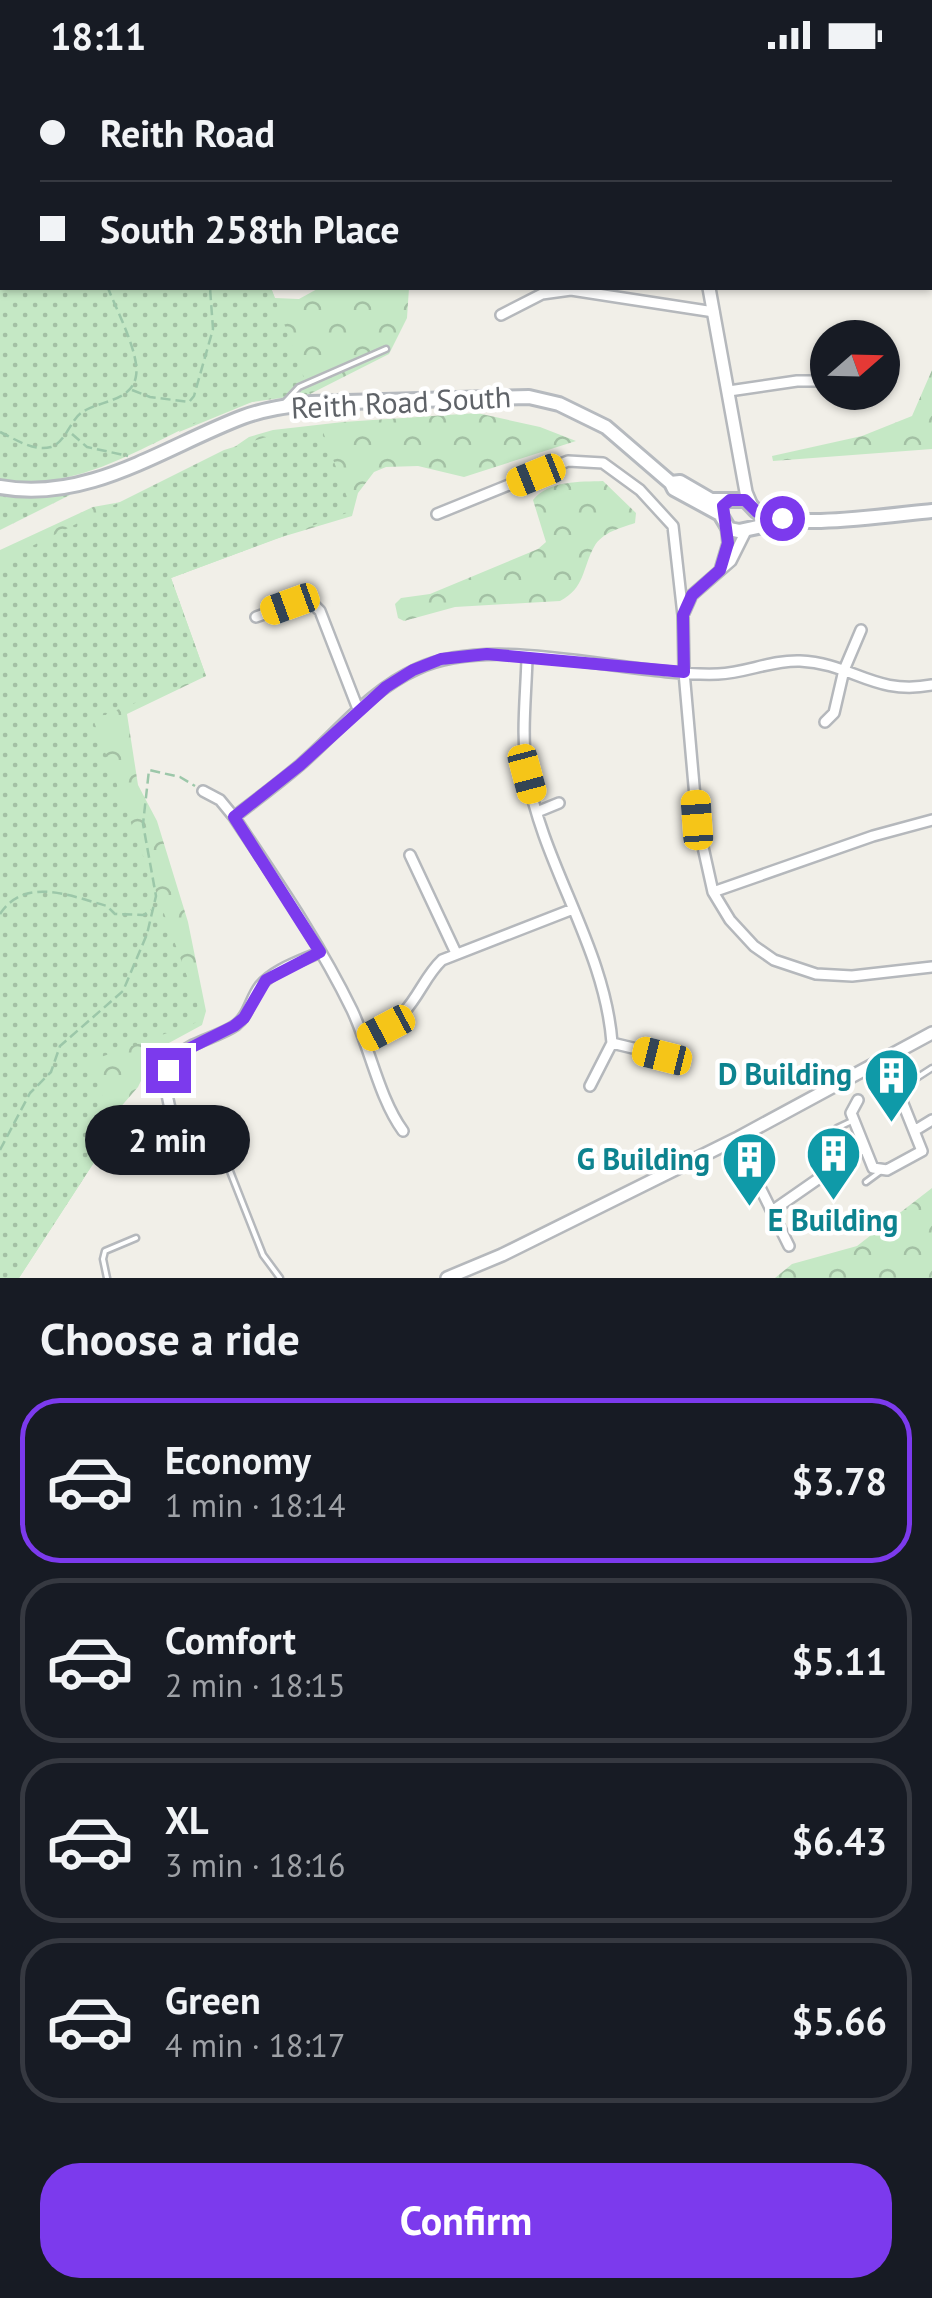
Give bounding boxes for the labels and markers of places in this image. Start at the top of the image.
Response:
building icon: D Building [861,1045,921,1124]
place label: D Building [718,1054,852,1093]
building icon: E Building [803,1123,863,1202]
building icon: G Building [719,1130,779,1209]
place label: G Building [577,1139,710,1178]
place label: E Building [768,1200,898,1239]

